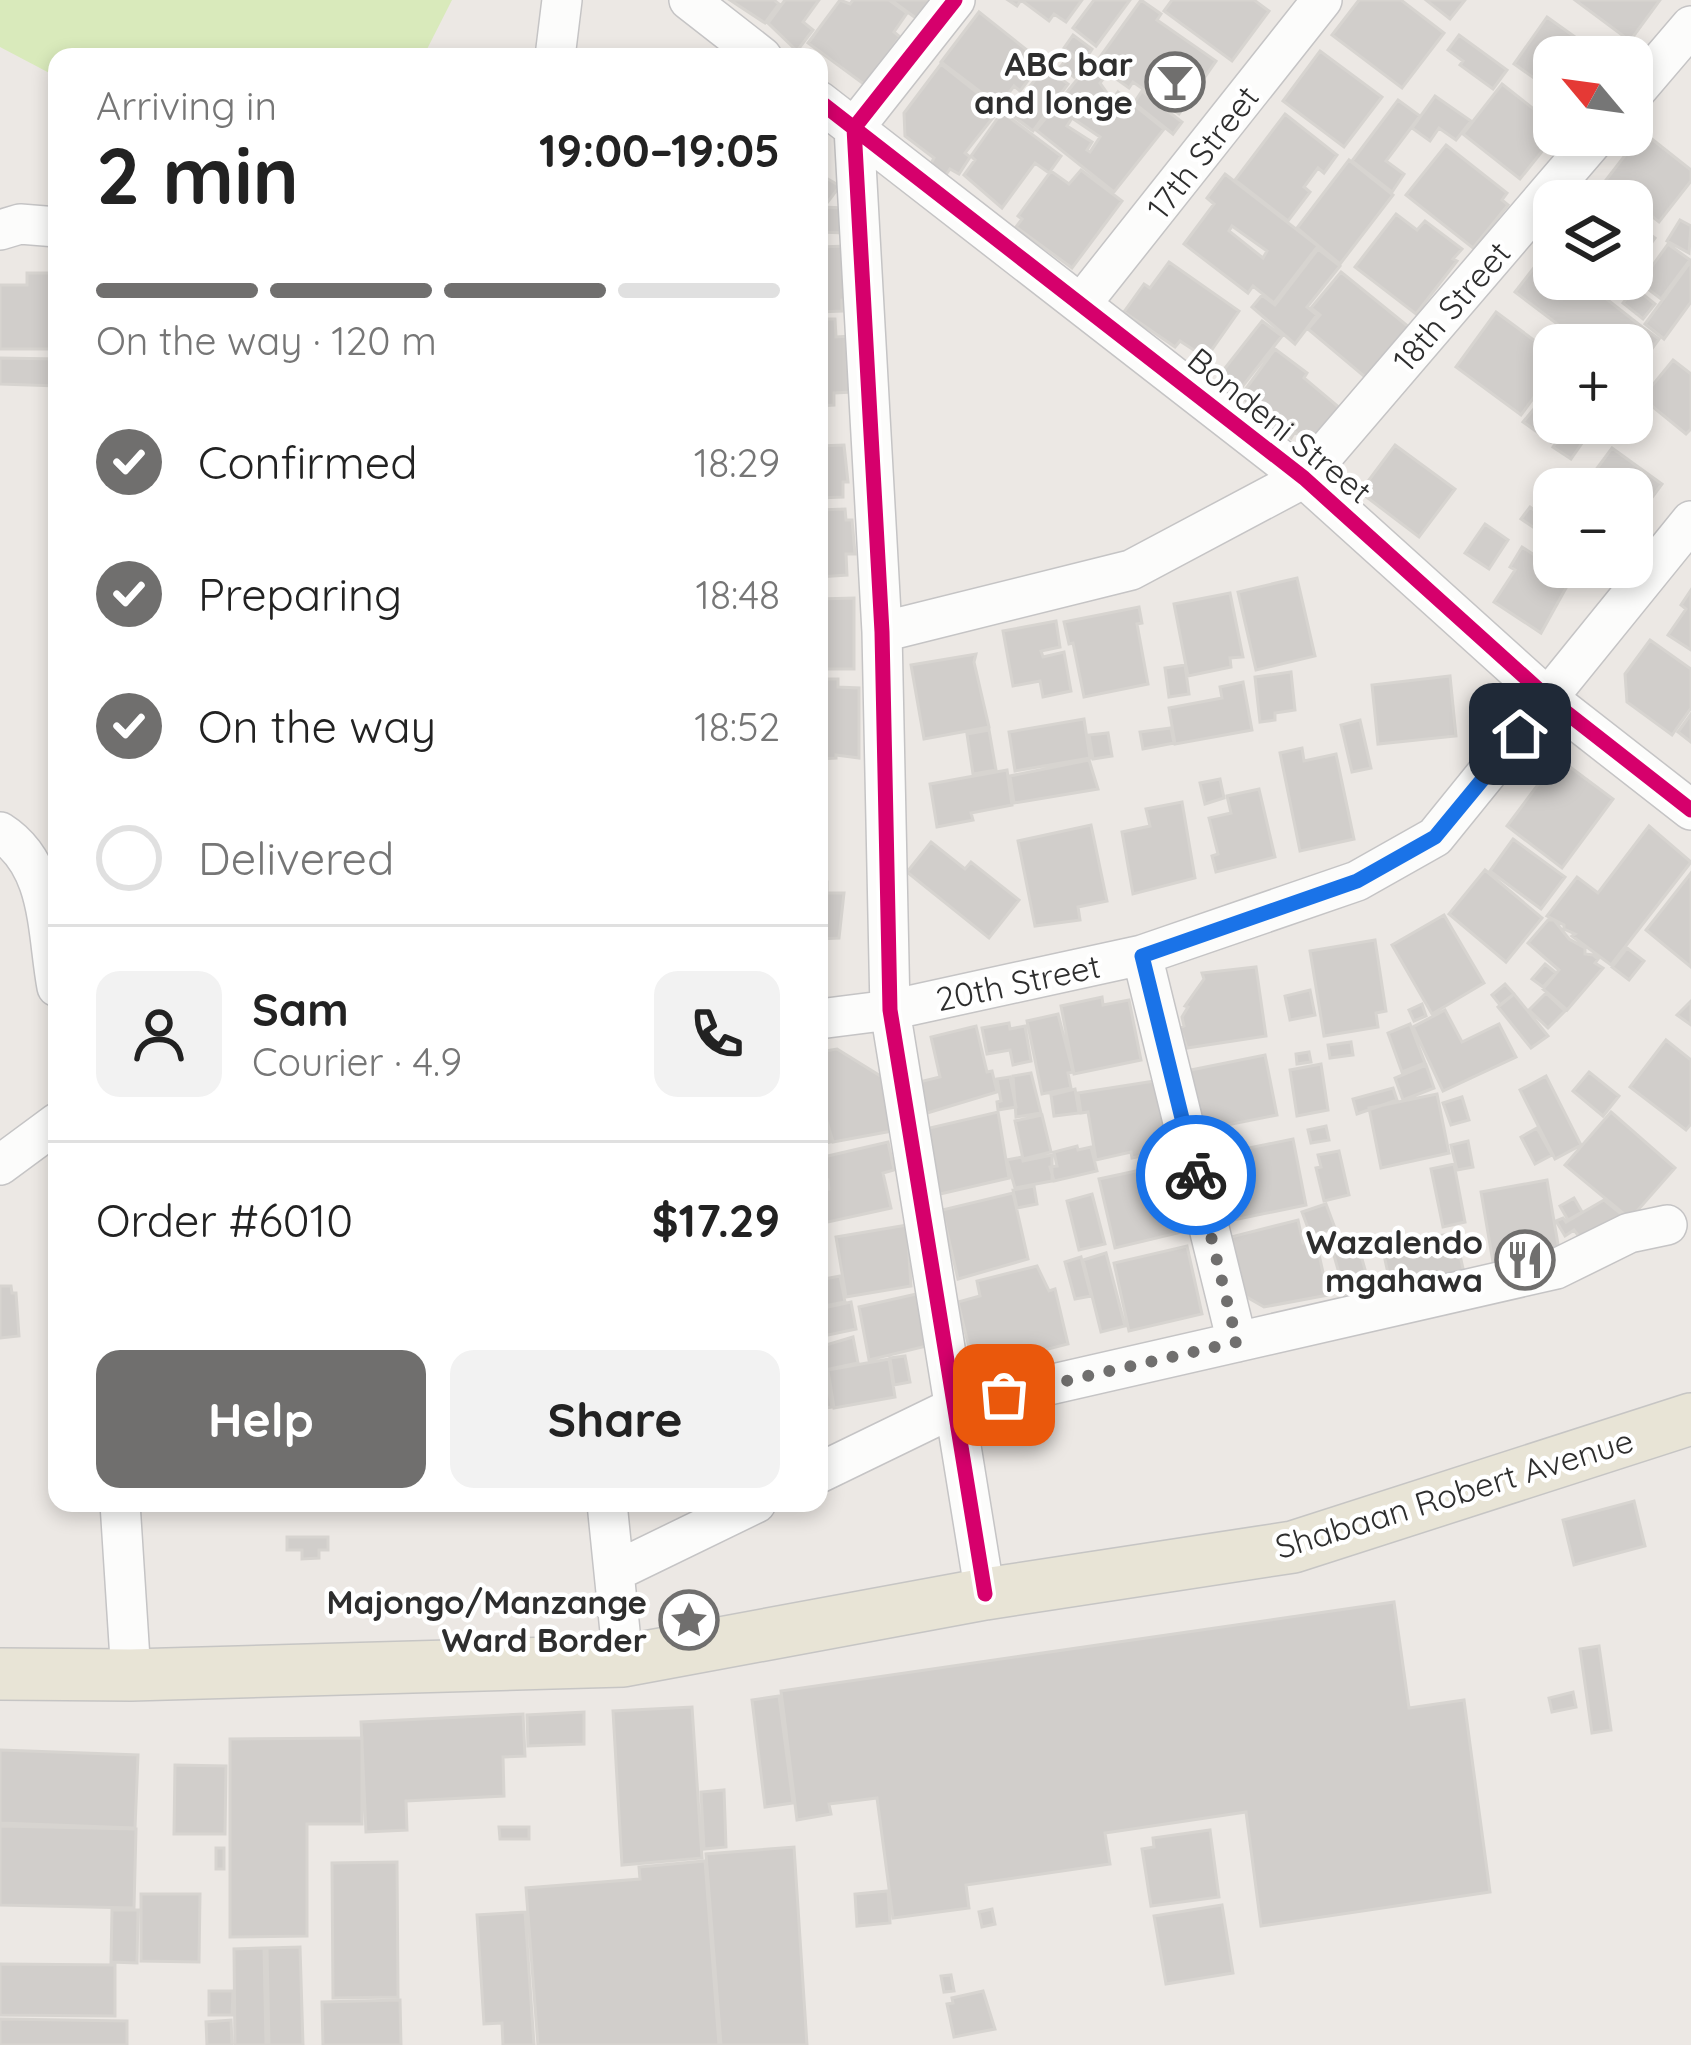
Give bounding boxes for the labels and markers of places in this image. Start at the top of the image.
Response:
place label: ABC bar and longe [974,43,1133,122]
bar icon: ABC bar and longe [1144,51,1206,113]
pin [1469,683,1571,785]
place label: Wazalendo mgahawa [1306,1221,1483,1300]
restaurant icon: Wazalendo mgahawa [1494,1229,1556,1291]
pin [953,1344,1055,1446]
place label: Majongo/Manzange Ward Border [327,1581,647,1660]
place icon: Majongo/Manzange Ward Border [658,1589,720,1651]

